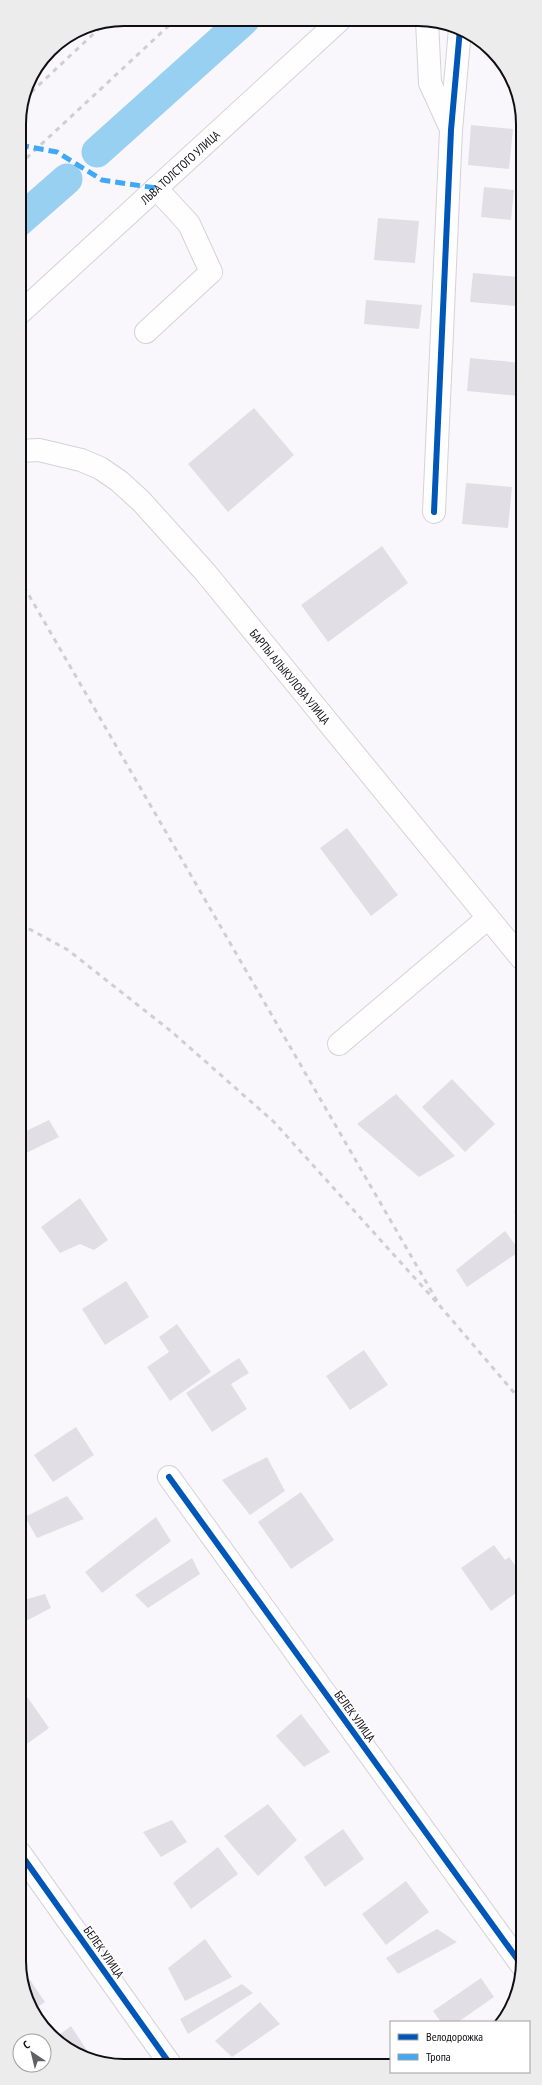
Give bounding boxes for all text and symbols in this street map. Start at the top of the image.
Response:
street label: ЛЬВА ТОЛСТОГО УЛИЦА [136,127,223,207]
street label: БАРПЫ АЛЫКУЛОВА УЛИЦА [247,626,334,727]
street label: БЕЛЕК УЛИЦА [331,1687,379,1745]
street label: БЕЛЕК УЛИЦА [81,1923,128,1981]
legend [390,2021,530,2073]
text: Велодорожка [426,2029,483,2044]
north arrow [12,2033,52,2073]
text: С [20,2038,32,2052]
text: Тропа [426,2049,451,2064]

